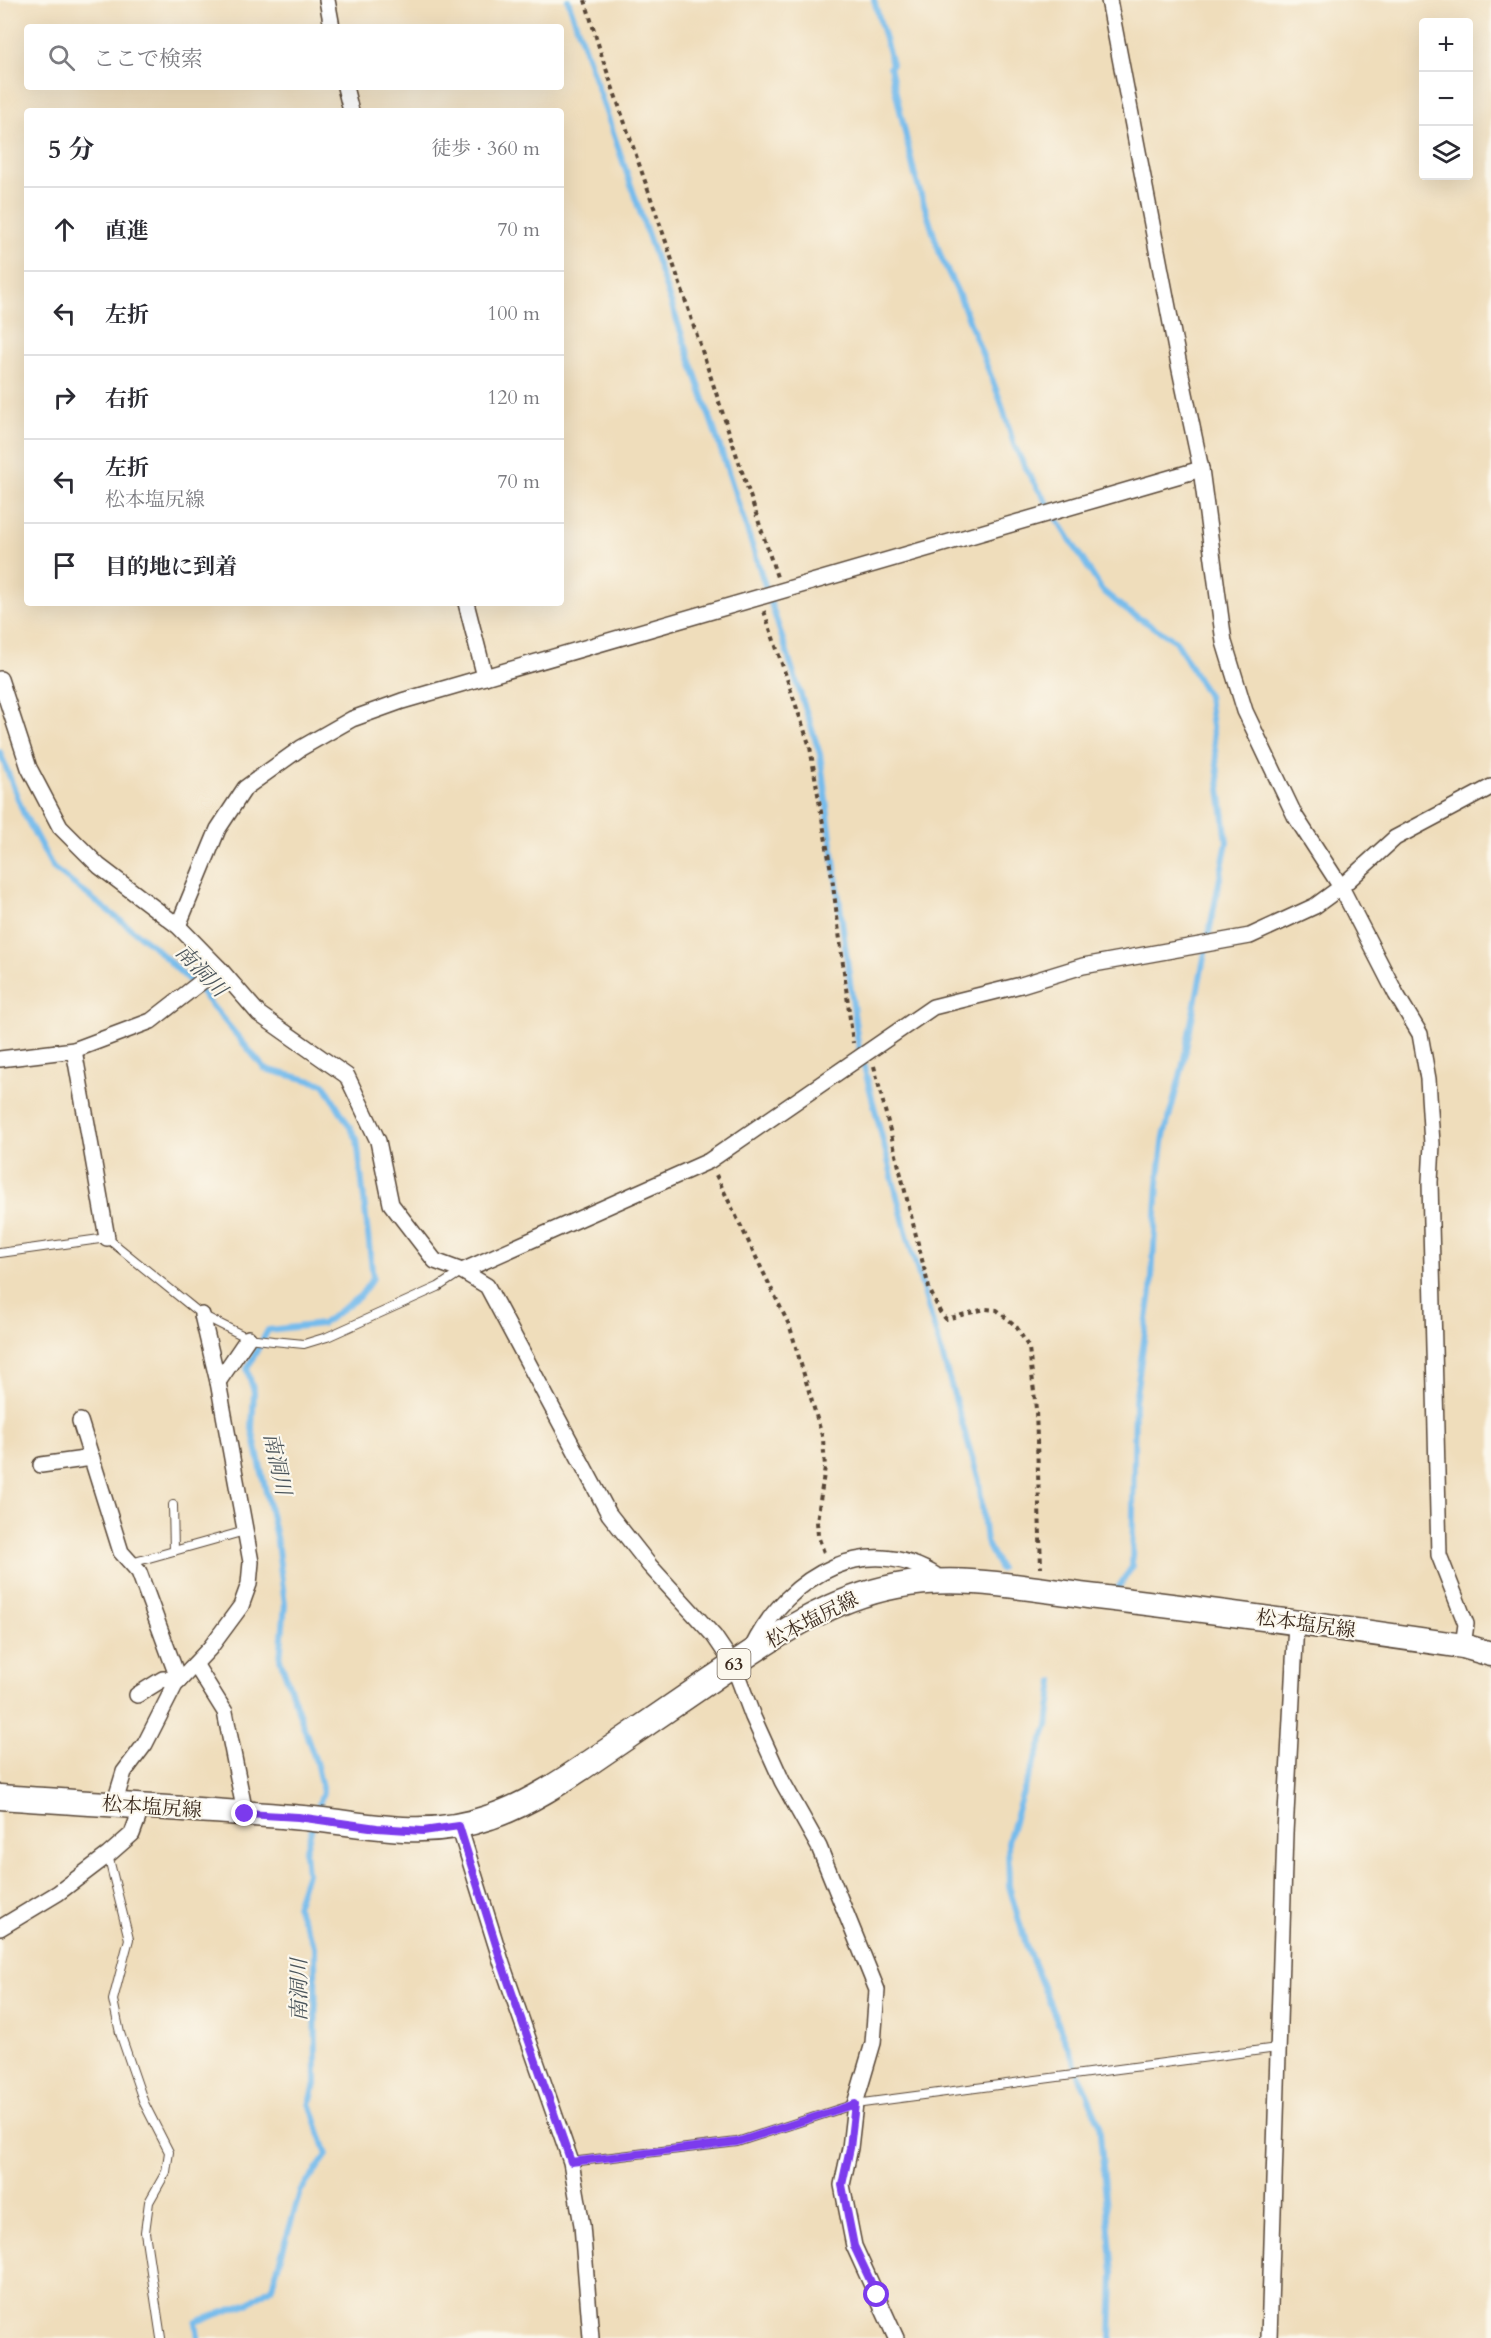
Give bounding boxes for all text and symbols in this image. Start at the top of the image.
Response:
map controls [1419,18,1473,180]
button: + [1419,18,1473,72]
search box [24,24,564,90]
icon: search [45,41,78,74]
text: ここで検索 [93,44,203,74]
button: − [1419,72,1473,126]
button: layers [1419,126,1473,180]
text: 5 分 [48,132,94,167]
text: 徒歩 · 360 m [431,135,540,162]
icon: ahead [48,213,81,246]
text: 直進 [105,216,149,246]
text: 70 m [497,216,540,243]
icon: left [48,297,81,330]
text: 左折 [105,300,149,330]
text: 100 m [487,300,540,327]
icon: right [48,381,81,414]
text: 右折 [105,384,149,414]
text: 120 m [487,384,540,411]
text: 左折 [105,453,149,483]
icon: left [48,465,81,498]
text: 70 m [497,468,540,495]
text: 松本塩尻線 [105,486,205,513]
icon: arrive [48,549,81,582]
text: 目的地に到着 [105,552,237,582]
water label: 南洞川 [169,938,235,1005]
water label: 南洞川 [256,1430,298,1500]
street label: 松本塩尻線 [761,1585,863,1655]
street label: 松本塩尻線 [1255,1604,1357,1644]
road number: 63 [718,1649,750,1679]
street label: 松本塩尻線 [101,1790,203,1824]
route end [231,1800,257,1826]
water label: 南洞川 [285,1957,314,2022]
route start [863,2281,889,2307]

